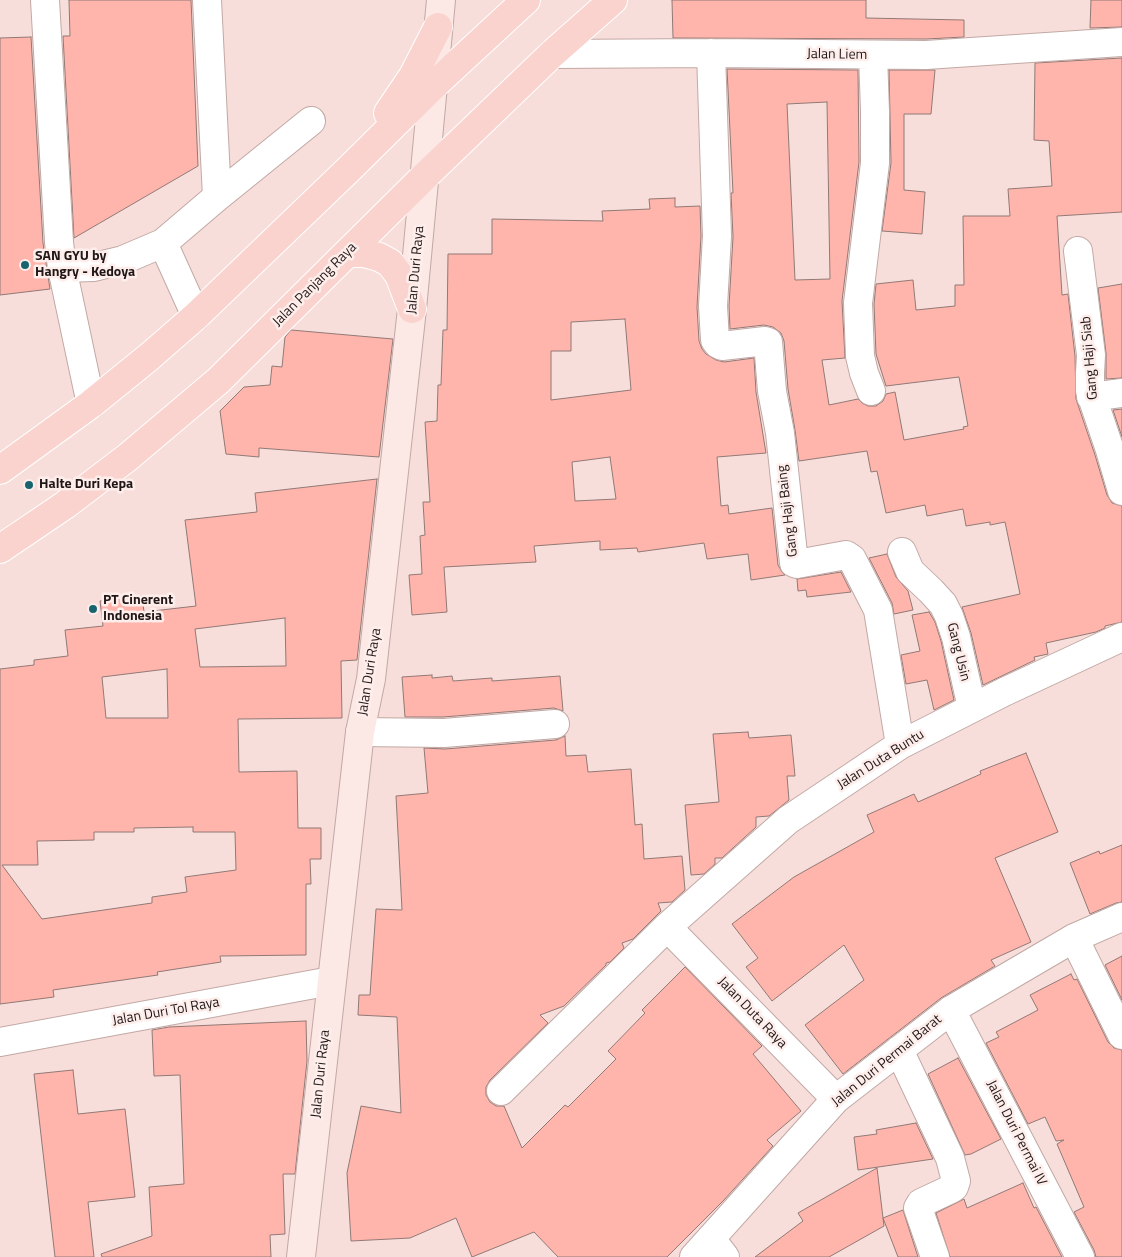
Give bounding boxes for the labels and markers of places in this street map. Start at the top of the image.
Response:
place label: SAN GYU by Hangry - Kedoya [35,249,135,282]
marker: SAN GYU by Hangry - Kedoya [19,259,31,271]
place label: Halte Duri Kepa [39,477,133,493]
marker: Halte Duri Kepa [23,479,35,491]
place label: PT Cinerent Indonesia [103,593,173,626]
marker: PT Cinerent Indonesia [87,603,99,615]

